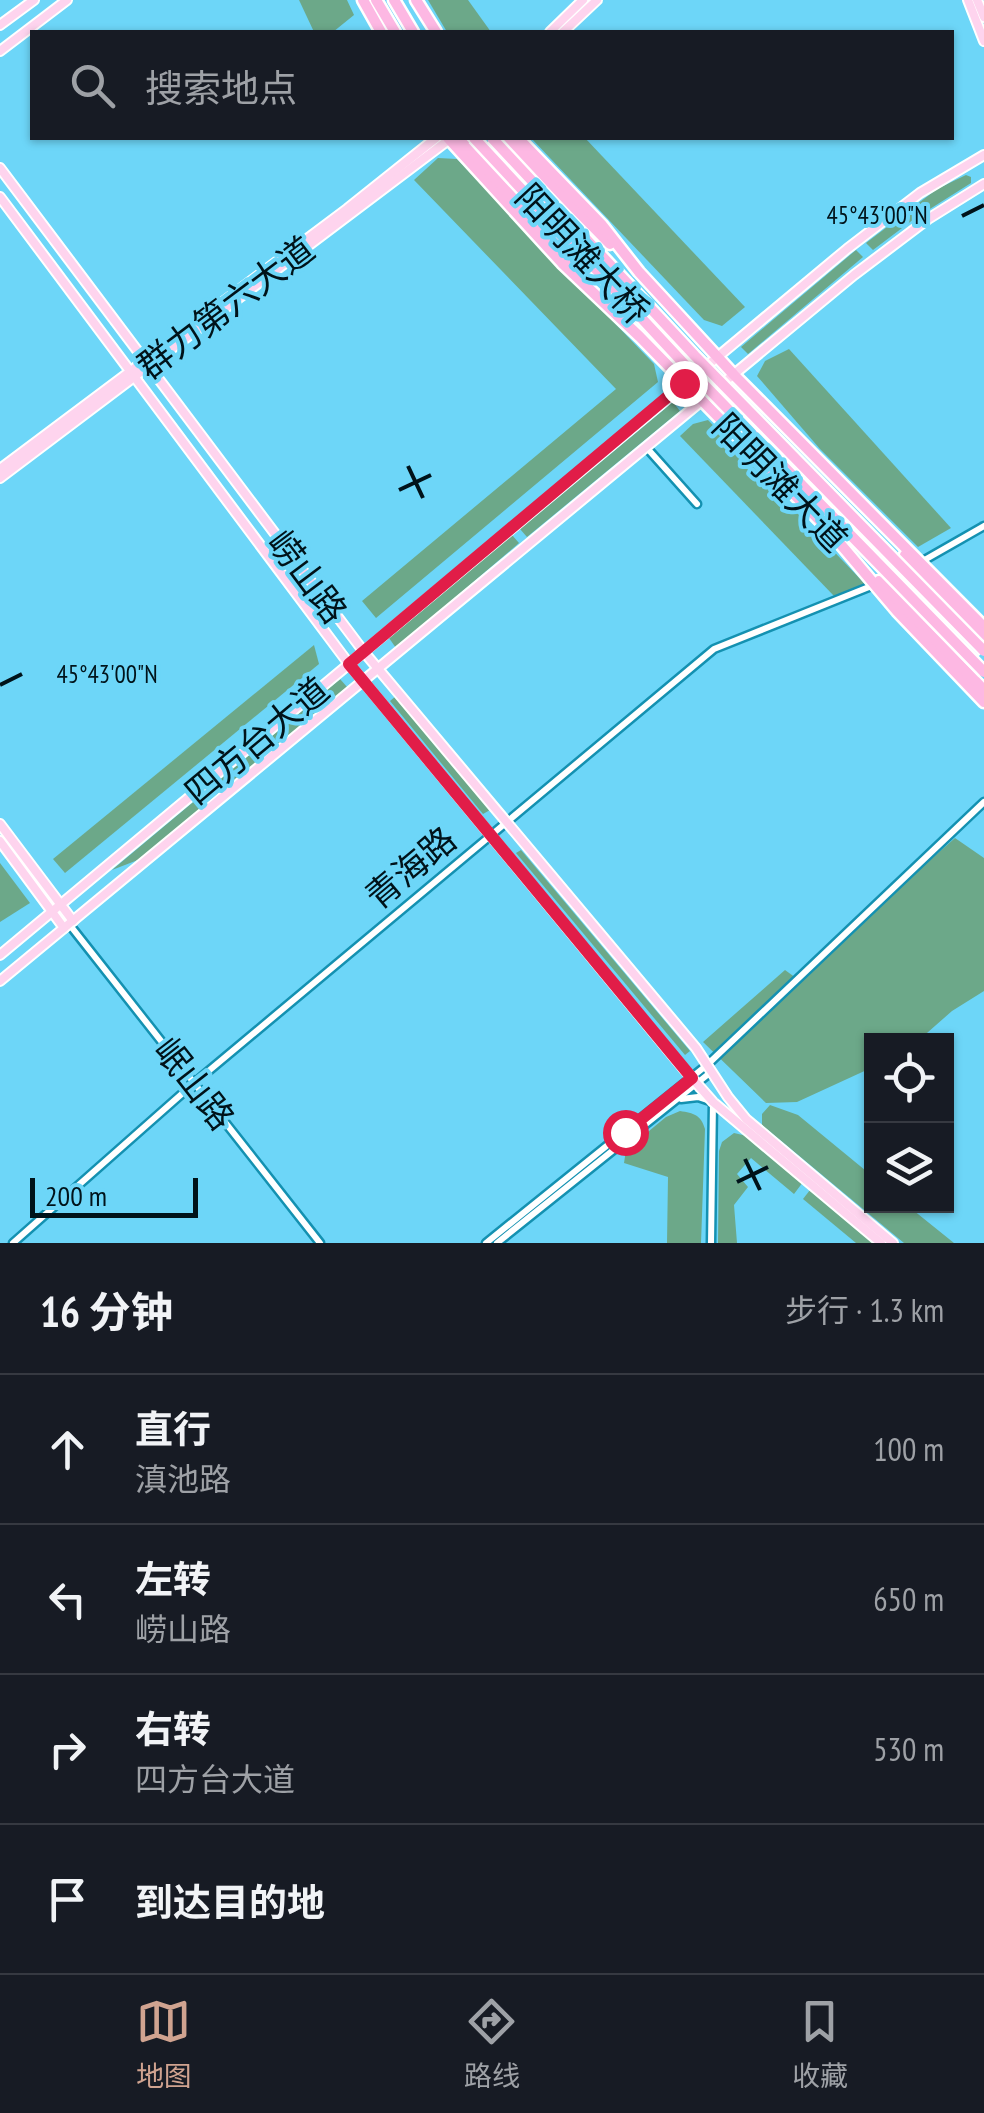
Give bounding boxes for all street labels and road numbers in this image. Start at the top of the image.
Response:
street label: 阳明滩大桥 [506,174,659,333]
street label: 群力第六大道 [128,226,323,389]
street label: 阳明滩大道 [703,403,858,561]
street label: 崂山路 [258,521,358,632]
street label: 四方台大道 [175,666,338,814]
street label: 青海路 [355,816,465,919]
street label: 岷山路 [144,1028,245,1139]

